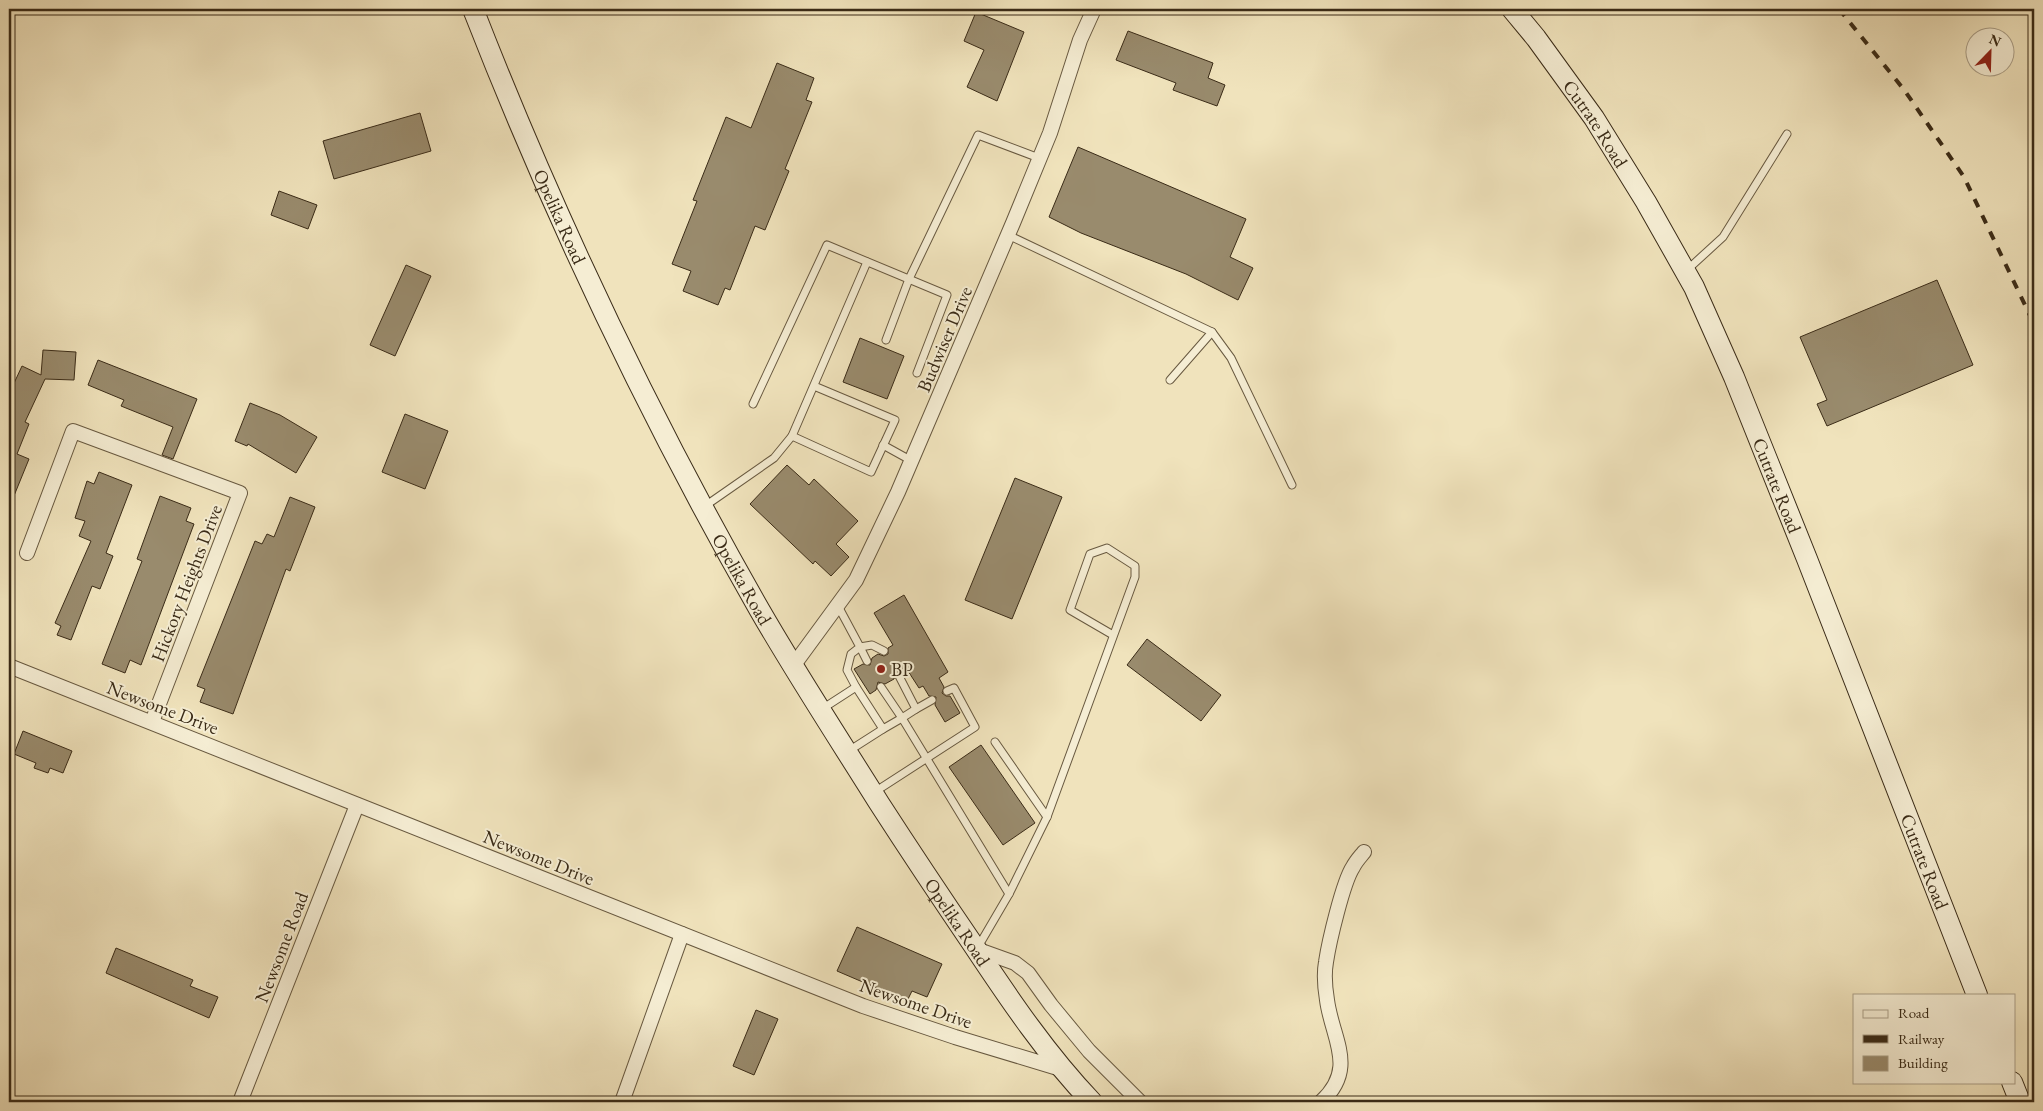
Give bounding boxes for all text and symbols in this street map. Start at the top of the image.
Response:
north arrow [1966,28,2016,78]
text: N [1986,30,2004,51]
street label: Cutrate Road [1557,75,1634,173]
street label: Opelika Road [528,165,592,268]
street label: Budwiser Drive [911,282,978,396]
street label: Cutrate Road [1747,434,1807,537]
street label: Hickory Heights Drive [145,501,228,665]
street label: Opelika Road [706,529,778,630]
place label: BP [891,657,913,682]
marker: BP [875,663,887,675]
street label: Newsome Drive [103,675,222,740]
street label: Cutrate Road [1895,810,1954,913]
street label: Newsome Drive [480,824,598,891]
street label: Opelika Road [919,873,996,971]
street label: Newsome Road [249,888,314,1006]
street label: Newsome Drive [856,973,976,1034]
legend [1853,994,2016,1084]
text: Road [1898,1003,1930,1022]
text: Railway [1898,1029,1945,1048]
text: Building [1898,1053,1948,1072]

